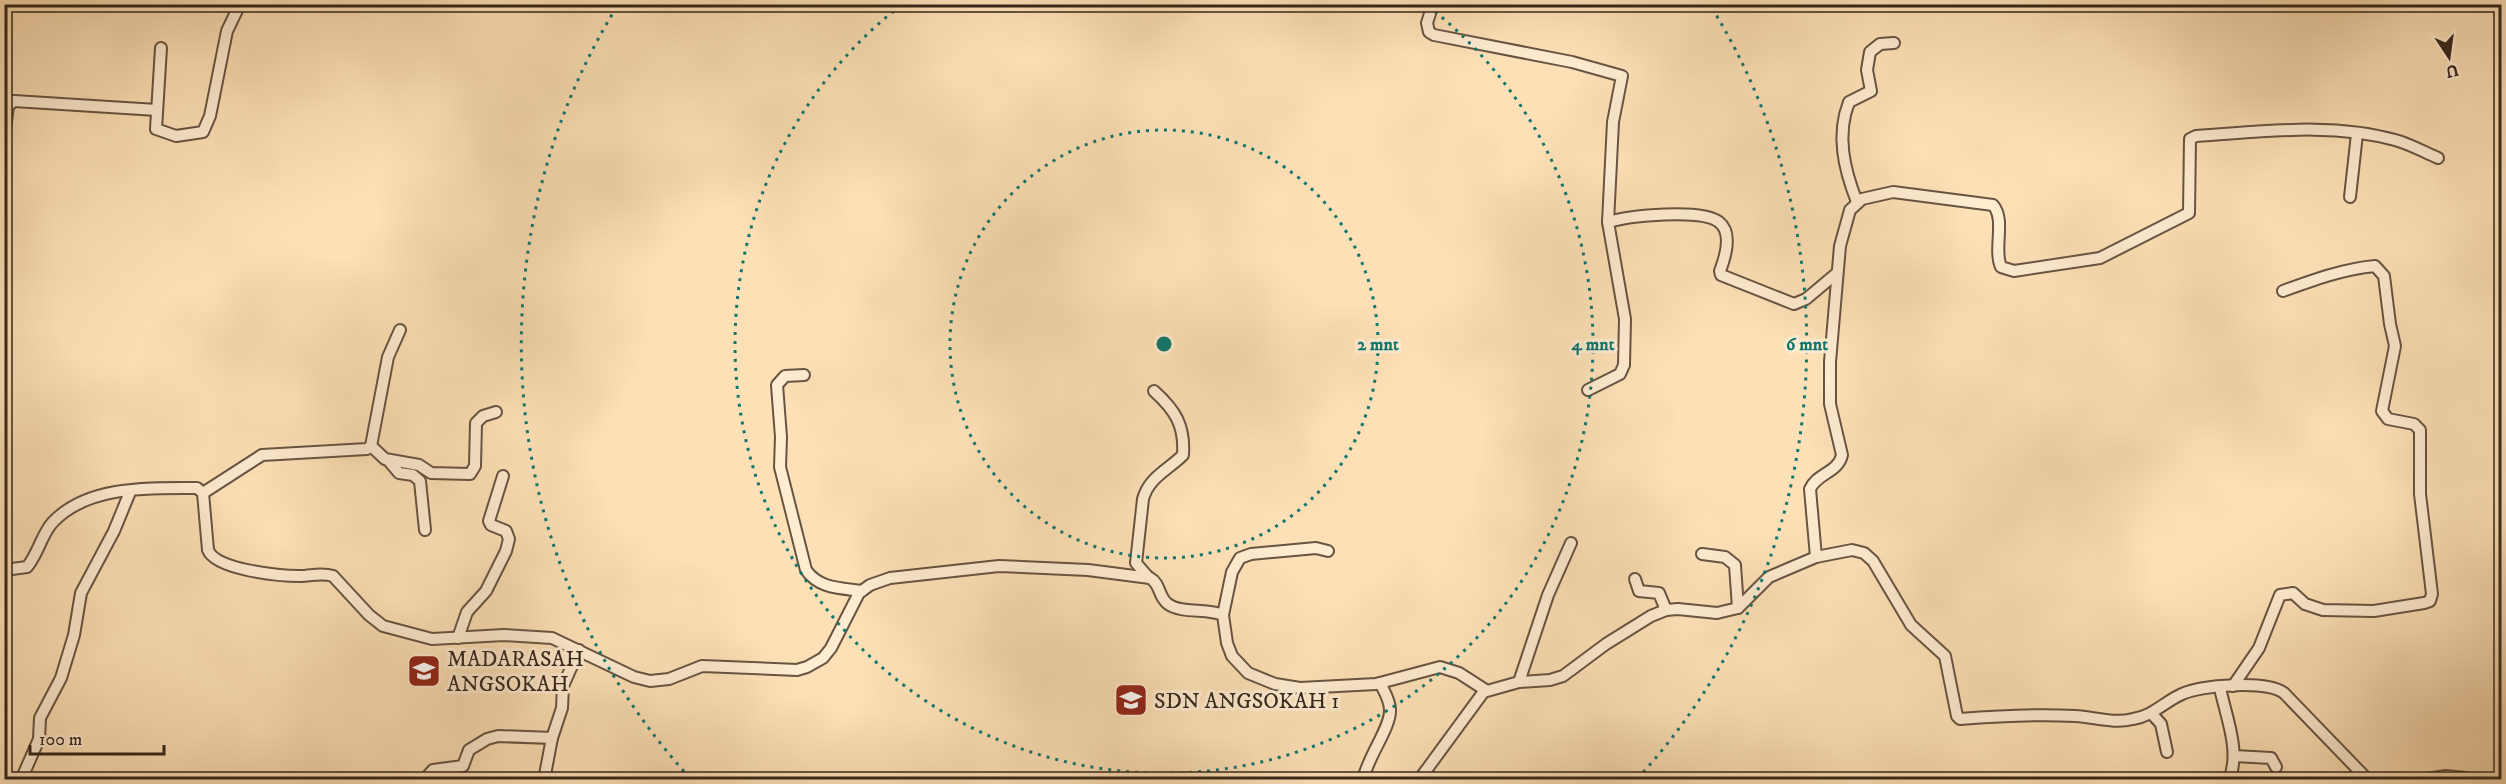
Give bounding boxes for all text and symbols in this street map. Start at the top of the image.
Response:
north arrow [2419,27,2479,87]
text: U [2443,60,2460,82]
centre of rings [1154,334,1174,354]
text: 2 mnt [1357,334,1399,356]
text: 4 mnt [1571,334,1615,356]
text: 6 mnt [1786,334,1828,356]
place label: MADARASAH ANGSOKAH [447,646,584,698]
school or university icon: MADARASAH ANGSOKAH [406,653,442,689]
school or university icon: SDN ANGSOKAH 1 [1113,682,1149,718]
place label: SDN ANGSOKAH 1 [1154,688,1339,715]
scale bar [30,718,164,756]
text: 100 m [39,729,82,751]

